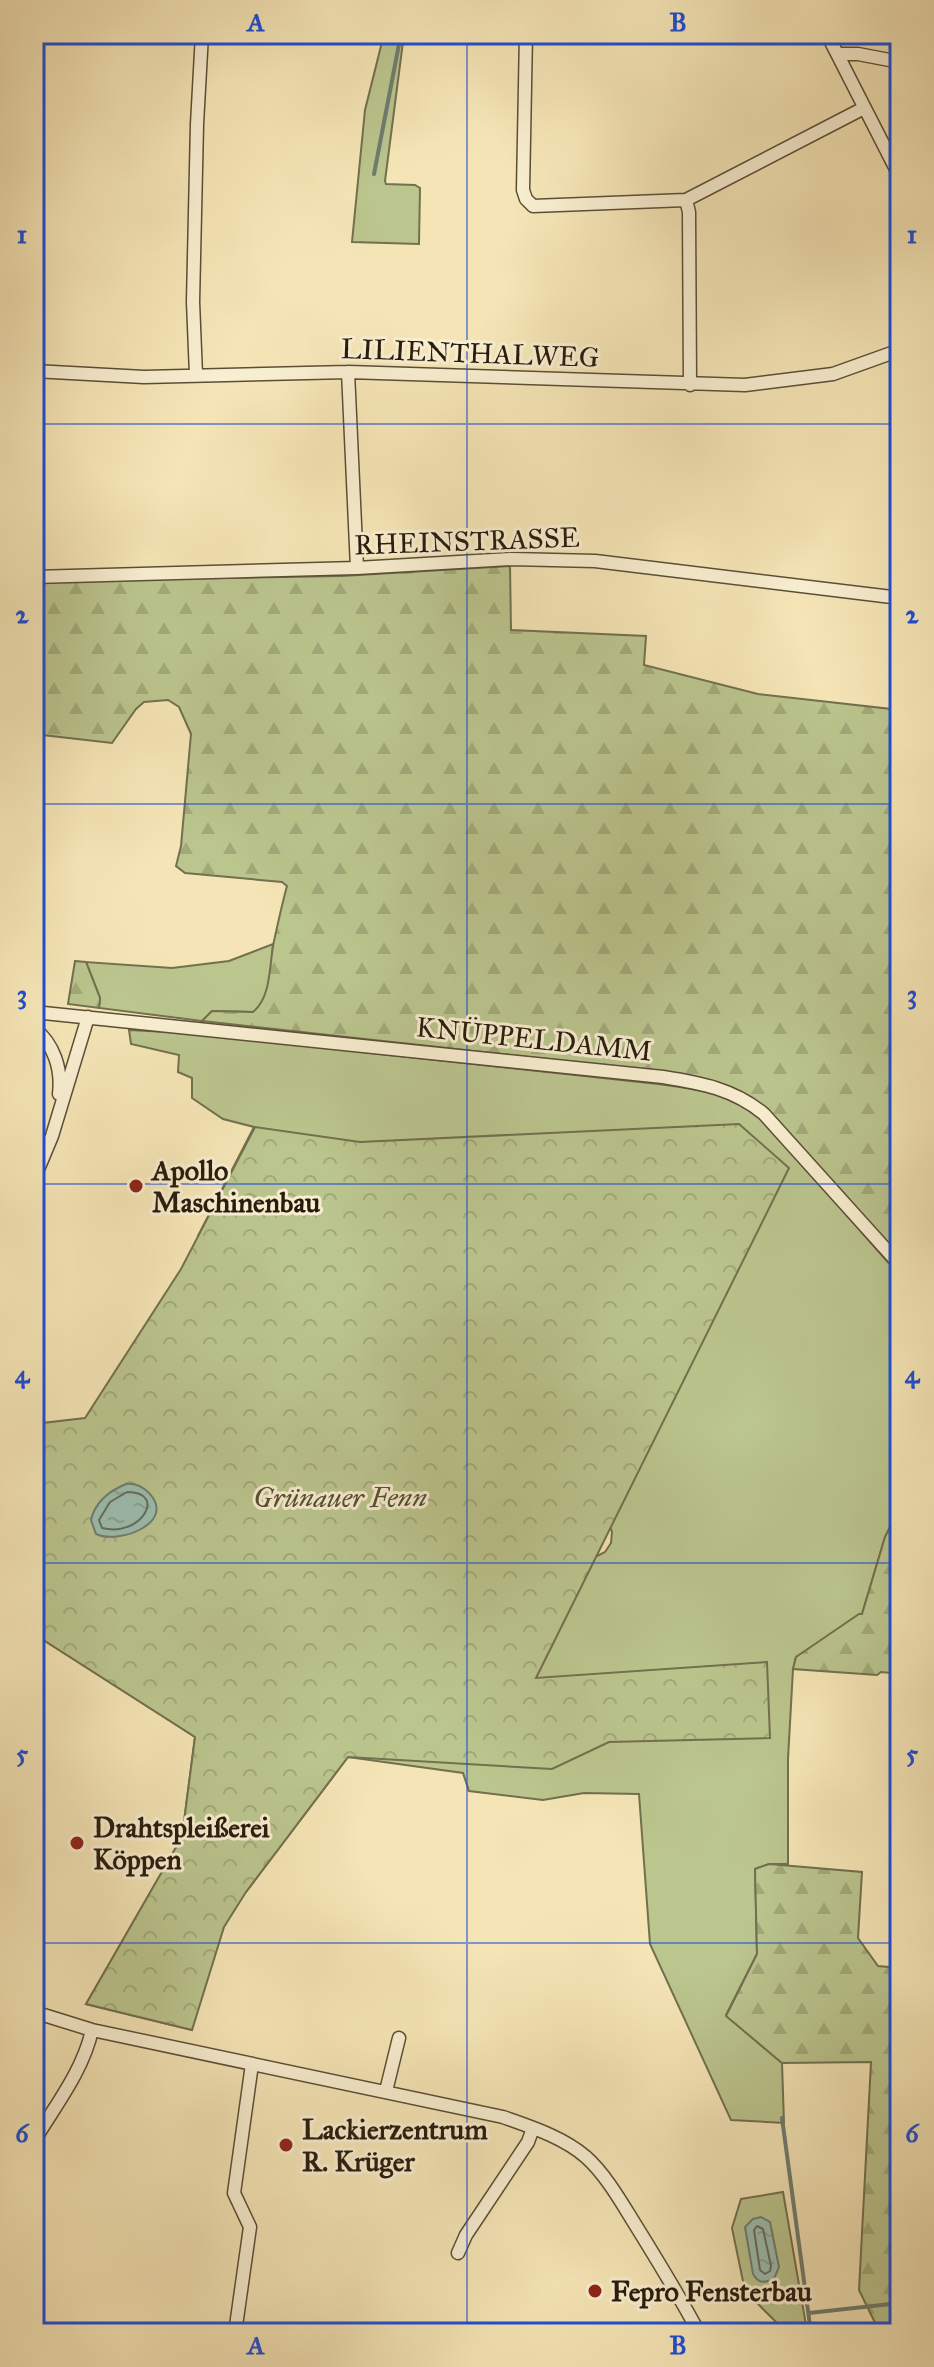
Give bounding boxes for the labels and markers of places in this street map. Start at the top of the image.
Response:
place label: Apollo Maschinenbau [150,1153,320,1220]
marker: Apollo Maschinenbau [127,1177,145,1195]
place label: Drahtspleißerei Köppen [93,1810,270,1877]
marker: Drahtspleißerei Köppen [68,1834,86,1852]
place label: Lackierzentrum R. Krüger [302,2112,488,2179]
marker: Lackierzentrum R. Krüger [277,2136,295,2154]
place label: Fepro Fensterbau [611,2274,812,2309]
marker: Fepro Fensterbau [586,2282,604,2300]

